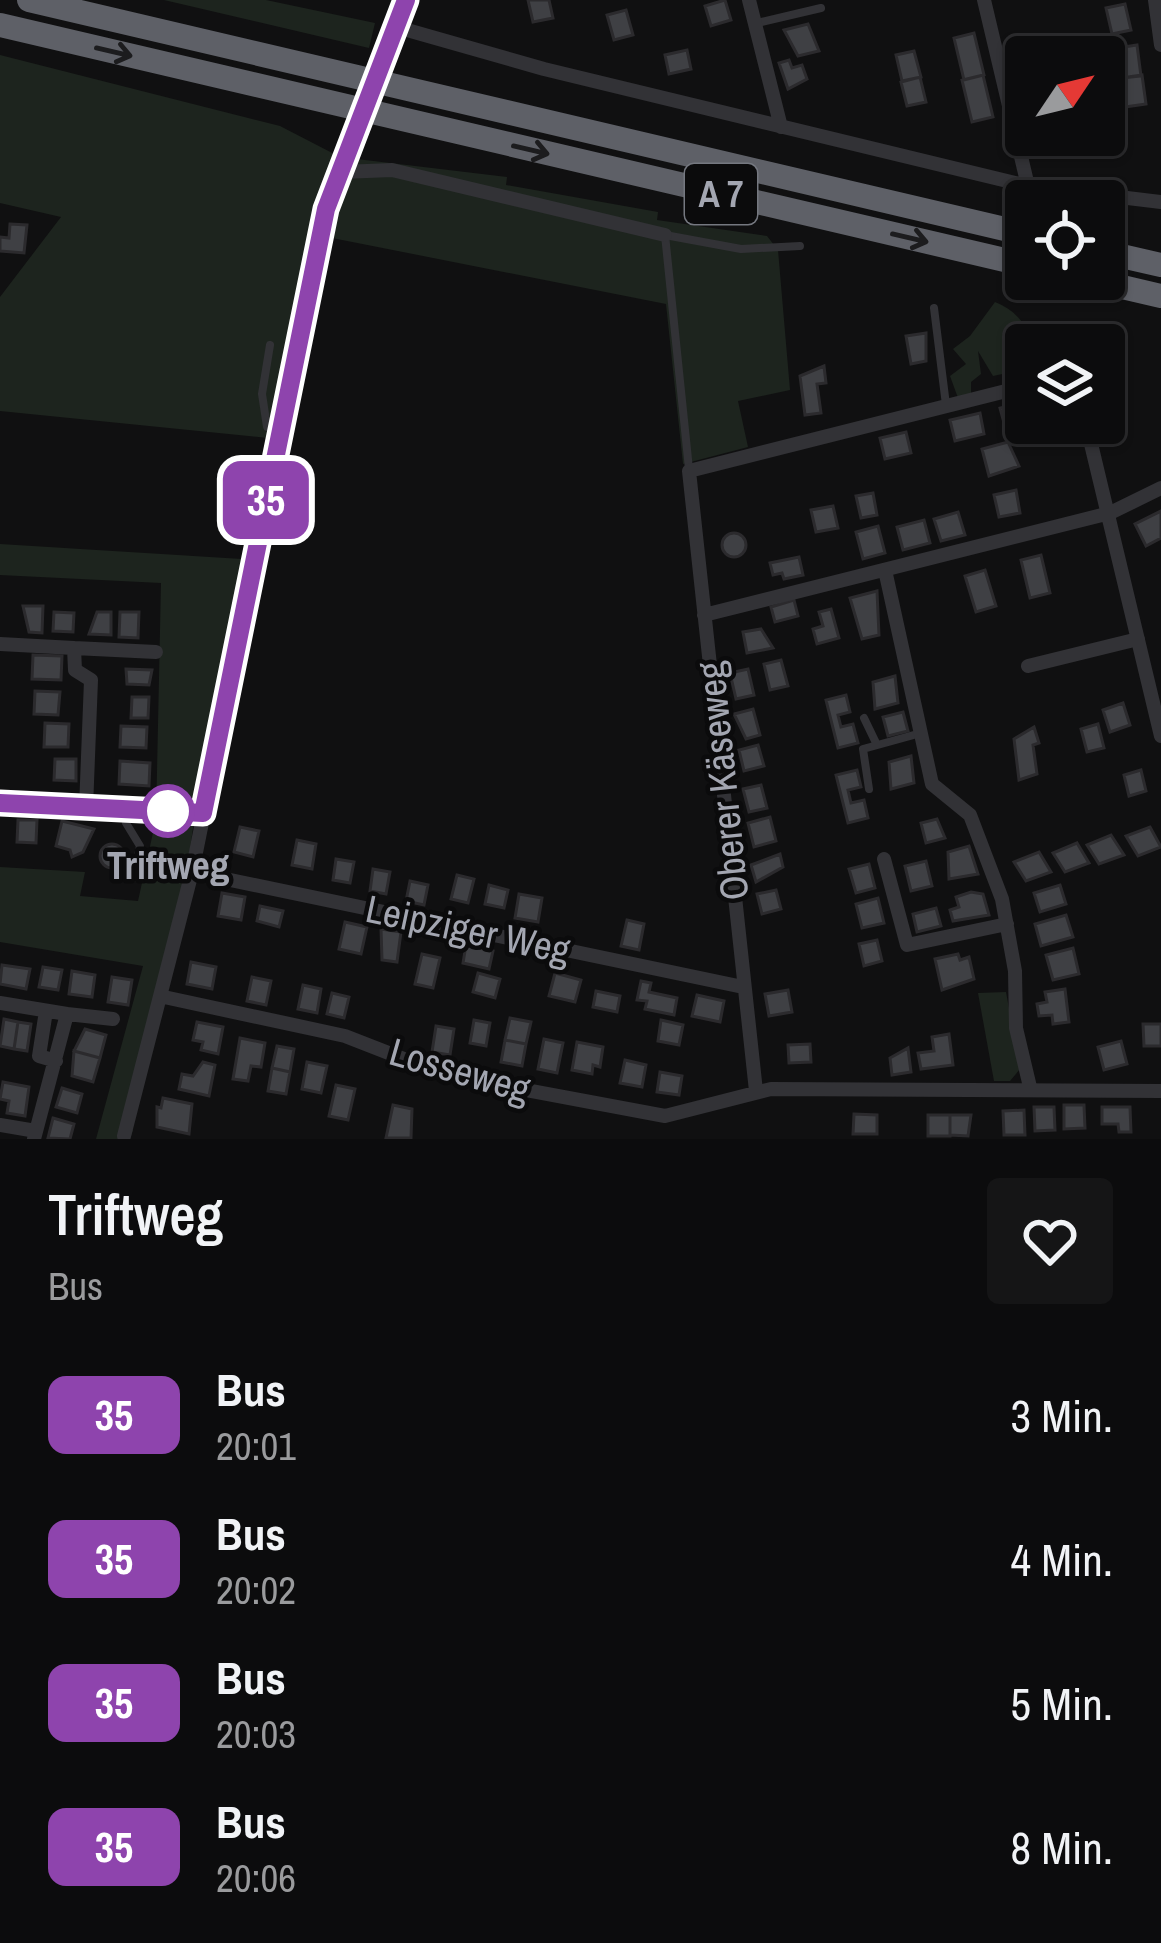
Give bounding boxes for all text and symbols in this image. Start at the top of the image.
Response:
north arrow [1005,36,1125,156]
map controls [1005,36,1125,444]
one-way arrow [94,42,132,64]
one-way arrow [511,140,549,162]
road number: A 7 [685,164,757,224]
button: locate [1005,180,1125,300]
one-way arrow [891,228,929,250]
button: layers [1005,324,1125,444]
line badge: 35 [212,461,320,539]
text: 35 [247,472,285,528]
street label: Oberer Käseweg [684,659,760,903]
marker: Triftweg [143,786,193,836]
place label: Triftweg [107,839,230,891]
street label: Leipziger Weg [361,882,575,976]
street label: Losseweg [384,1025,537,1115]
text: Triftweg [48,1176,223,1253]
button: heart [987,1178,1113,1304]
text: Bus [48,1260,103,1312]
text: Bus [216,1359,286,1420]
text: 3 Min. [1010,1385,1113,1446]
text: 35 [95,1387,133,1443]
text: 20:01 [216,1420,296,1472]
text: Bus [216,1503,286,1564]
text: 4 Min. [1010,1529,1113,1590]
text: 35 [95,1531,133,1587]
text: 20:02 [216,1564,296,1616]
text: Bus [216,1647,286,1708]
text: 5 Min. [1010,1673,1113,1734]
text: 35 [95,1675,133,1731]
text: 20:03 [216,1708,296,1760]
text: Bus [216,1791,286,1852]
text: 8 Min. [1010,1817,1113,1878]
text: 35 [95,1819,133,1875]
text: 20:06 [216,1852,296,1904]

